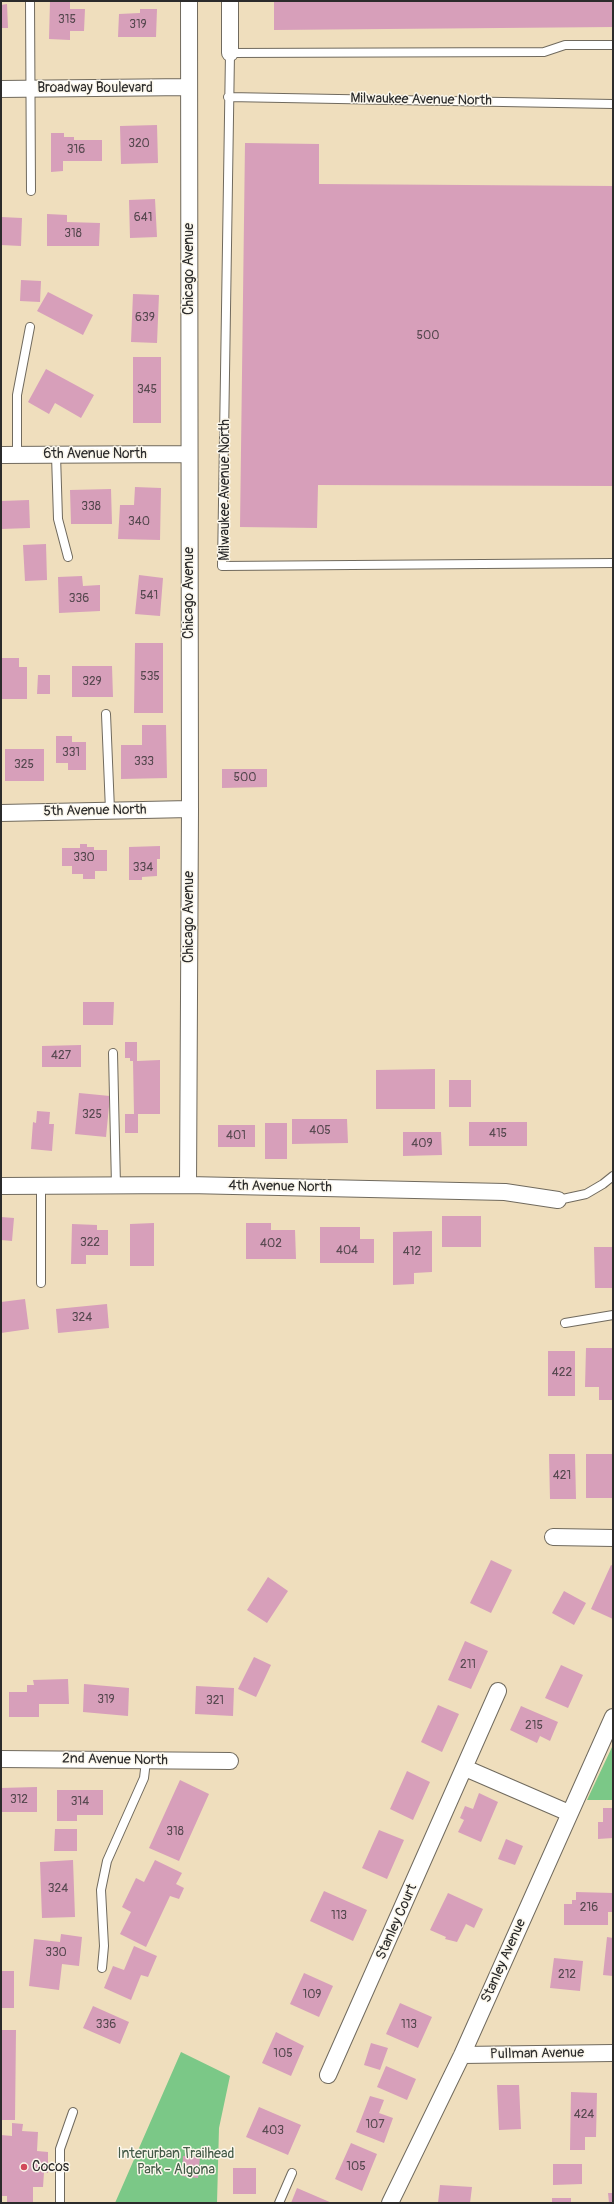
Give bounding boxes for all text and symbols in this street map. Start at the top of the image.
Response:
house number: 315 [58,13,76,27]
house number: 319 [129,18,147,32]
street label: Broadway Boulevard [37,80,153,96]
street label: Milwaukee Avenue North [350,90,492,110]
house number: 320 [128,137,150,151]
house number: 316 [67,143,85,157]
house number: 641 [134,211,152,225]
street label: Chicago Avenue [181,223,197,315]
house number: 318 [64,227,82,241]
house number: 639 [135,311,155,325]
house number: 500 [417,329,439,343]
house number: 345 [137,383,157,397]
street label: Milwaukee Avenue North [217,419,233,561]
street label: 6th Avenue North [43,446,147,462]
house number: 338 [81,500,101,514]
house number: 340 [128,515,150,529]
street label: Chicago Avenue [181,547,197,639]
house number: 541 [140,589,158,603]
house number: 336 [69,592,89,606]
house number: 535 [140,670,160,684]
house number: 329 [82,675,102,689]
house number: 331 [62,746,80,760]
house number: 333 [134,755,154,769]
house number: 325 [14,758,34,772]
house number: 500 [234,771,256,785]
street label: 5th Avenue North [43,802,147,820]
house number: 330 [73,851,95,865]
house number: 334 [133,861,153,875]
street label: Chicago Avenue [181,871,197,963]
house number: 427 [51,1049,71,1063]
house number: 325 [82,1108,102,1122]
house number: 405 [309,1124,331,1138]
house number: 415 [489,1127,507,1141]
house number: 401 [226,1129,246,1143]
house number: 409 [411,1137,433,1151]
street label: 4th Avenue North [228,1178,332,1196]
house number: 322 [80,1236,100,1250]
house number: 402 [260,1237,282,1251]
house number: 404 [336,1244,358,1258]
house number: 412 [403,1245,421,1259]
house number: 324 [72,1311,92,1325]
house number: 422 [552,1366,572,1380]
house number: 421 [553,1469,571,1483]
house number: 211 [460,1658,476,1672]
house number: 319 [97,1693,115,1707]
house number: 321 [206,1694,224,1708]
house number: 215 [525,1719,543,1733]
street label: 2nd Avenue North [62,1751,168,1769]
house number: 312 [10,1793,28,1807]
house number: 314 [71,1795,89,1809]
house number: 318 [166,1825,184,1839]
house number: 324 [48,1882,68,1896]
street label: Stanley Court [373,1882,421,1962]
house number: 216 [580,1901,598,1915]
house number: 113 [331,1909,347,1923]
street label: Stanley Avenue [478,1916,530,2006]
house number: 330 [45,1946,67,1960]
house number: 212 [558,1968,576,1982]
house number: 109 [302,1988,322,2002]
house number: 336 [96,2018,116,2032]
house number: 113 [401,2018,417,2032]
street label: Pullman Avenue [490,2045,584,2063]
house number: 105 [273,2047,293,2061]
house number: 424 [574,2108,594,2122]
house number: 107 [365,2118,385,2132]
house number: 403 [262,2124,284,2138]
park label: Interurban Trailhead Park - Algona [118,2146,234,2178]
place label: Cocos [32,2159,69,2175]
house number: 105 [346,2160,366,2174]
marker: Cocos [19,2162,29,2172]

